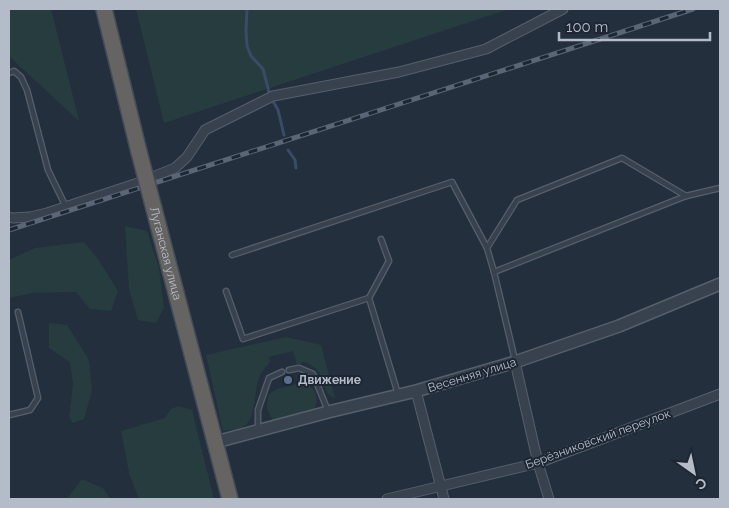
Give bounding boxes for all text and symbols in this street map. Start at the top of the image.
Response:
scale bar [559,10,710,42]
text: 100 m [566,18,608,36]
street label: Луганская улица [147,205,185,302]
street label: Весенняя улица [426,355,518,395]
place label: Движение [298,373,361,387]
marker: Движение [282,374,294,386]
street label: Берёзниковский переулок [524,406,672,472]
north arrow [669,448,719,498]
text: С [692,475,709,493]

